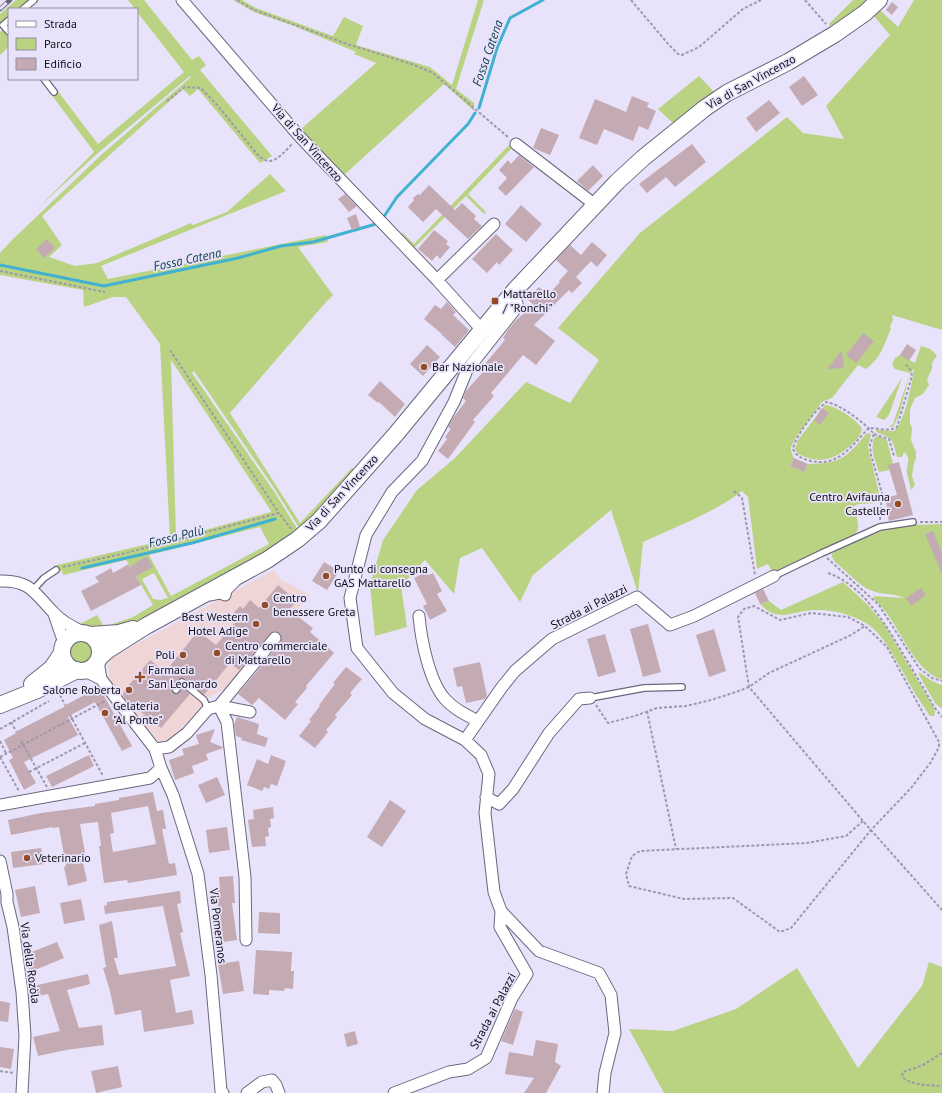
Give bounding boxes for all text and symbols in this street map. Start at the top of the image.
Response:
legend [8,8,138,80]
text: Strada [44,16,77,31]
water label: Fossa Catena [468,17,507,89]
text: Parco [44,36,72,51]
street label: Via di San Vincenzo [703,51,798,113]
text: Edificio [44,56,82,71]
street label: Via di San Vincenzo [268,100,346,185]
water label: Fossa Catena [152,244,223,275]
place label: Mattarello / "Ronchi" [502,286,556,315]
marker: Mattarello / "Ronchi" [490,296,500,306]
place label: Bar Nazionale [432,359,503,374]
marker: Bar Nazionale [419,362,429,372]
street label: Via di San Vincenzo [301,451,381,535]
place label: Centro Avifauna Casteller [809,489,890,518]
marker: Centro Avifauna Casteller [893,499,903,509]
water label: Fossa Palù [147,521,206,552]
place label: Punto di consegna GAS Mattarello [334,561,428,590]
marker: Punto di consegna GAS Mattarello [321,571,331,581]
street label: Strada ai Palazzi [548,581,630,632]
place label: Centro benessere Greta [273,590,355,619]
marker: Centro benessere Greta [260,600,270,610]
place label: Best Western Hotel Adige [182,609,248,638]
marker: Best Western Hotel Adige [251,619,261,629]
place label: Centro commerciale di Mattarello [225,638,327,667]
place label: Poli [156,647,175,662]
marker: Centro commerciale di Mattarello [212,648,222,658]
marker: Poli [178,650,188,660]
place label: Farmacia San Leonardo [148,662,217,691]
marker: Farmacia San Leonardo [135,672,145,682]
place label: Salone Roberta [43,682,121,697]
marker: Salone Roberta [124,685,134,695]
place label: Gelateria "Al Ponte" [113,698,162,727]
marker: Gelateria "Al Ponte" [100,708,110,718]
place label: Veterinario [34,850,91,865]
marker: Veterinario [22,853,32,863]
street label: Via Pomeranos [206,886,231,964]
street label: Via della Rozòla [17,920,44,1005]
street label: Strada ai Palazzi [466,970,519,1051]

